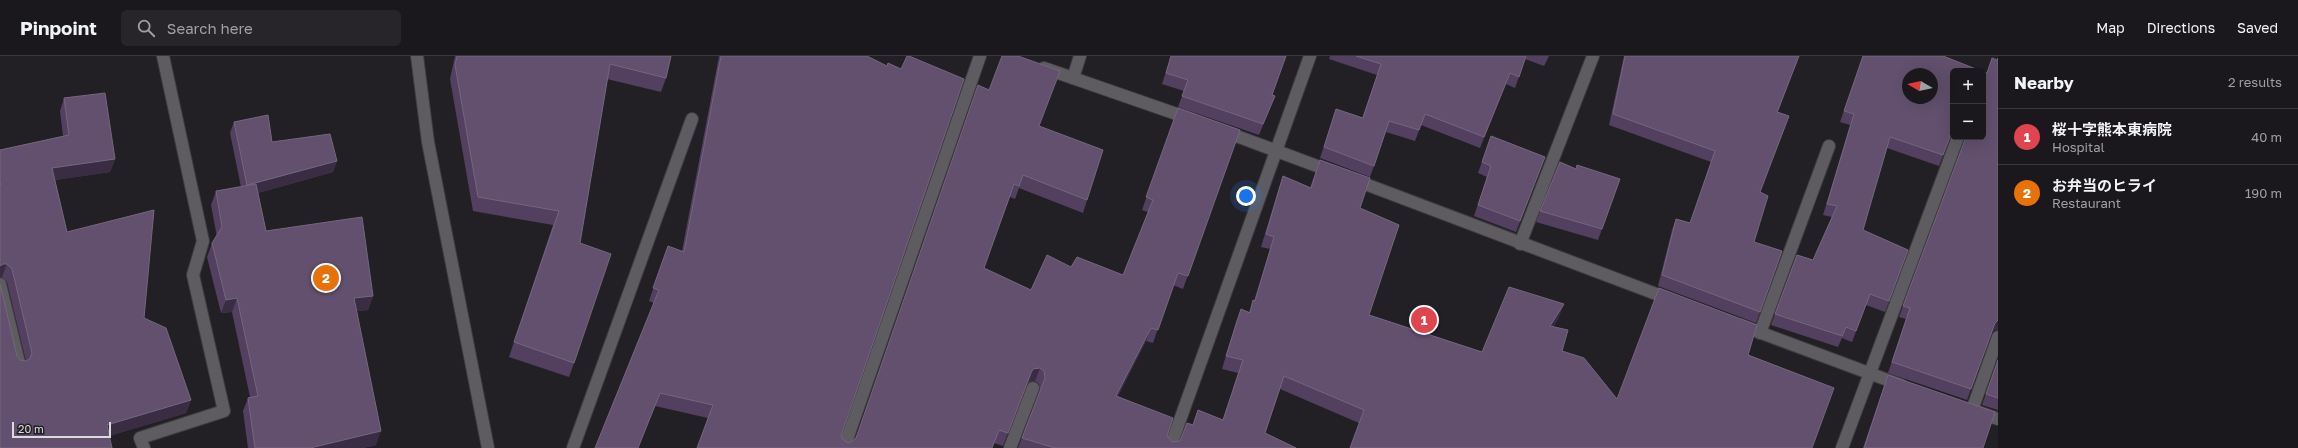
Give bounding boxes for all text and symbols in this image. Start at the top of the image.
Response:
search box [121,10,401,46]
text: Pinpoint [20,16,97,39]
icon: search [135,17,157,39]
text: Search here [167,19,253,37]
text: Map [2096,19,2125,36]
text: Directions [2147,19,2215,36]
text: Saved [2237,19,2278,36]
north arrow [1902,68,1938,104]
map controls [1950,68,1986,140]
button: + [1950,68,1986,104]
text: Nearby [2014,72,2074,93]
text: 2 results [2228,74,2282,90]
button: − [1950,104,1986,140]
text: 桜十字熊本東病院 [2052,120,2172,138]
text: 1 [2024,129,2030,145]
text: 40 m [2251,129,2282,145]
text: Hospital [2052,139,2105,155]
text: お弁当のヒライ [2052,176,2157,194]
text: 2 [2023,185,2031,201]
text: 190 m [2245,185,2282,201]
your location [1236,186,1256,206]
text: Restaurant [2052,195,2121,211]
pin: 2 [313,263,339,293]
pin: 1 [1411,305,1437,335]
scale bar [12,420,111,439]
text: 20 m [18,422,44,435]

